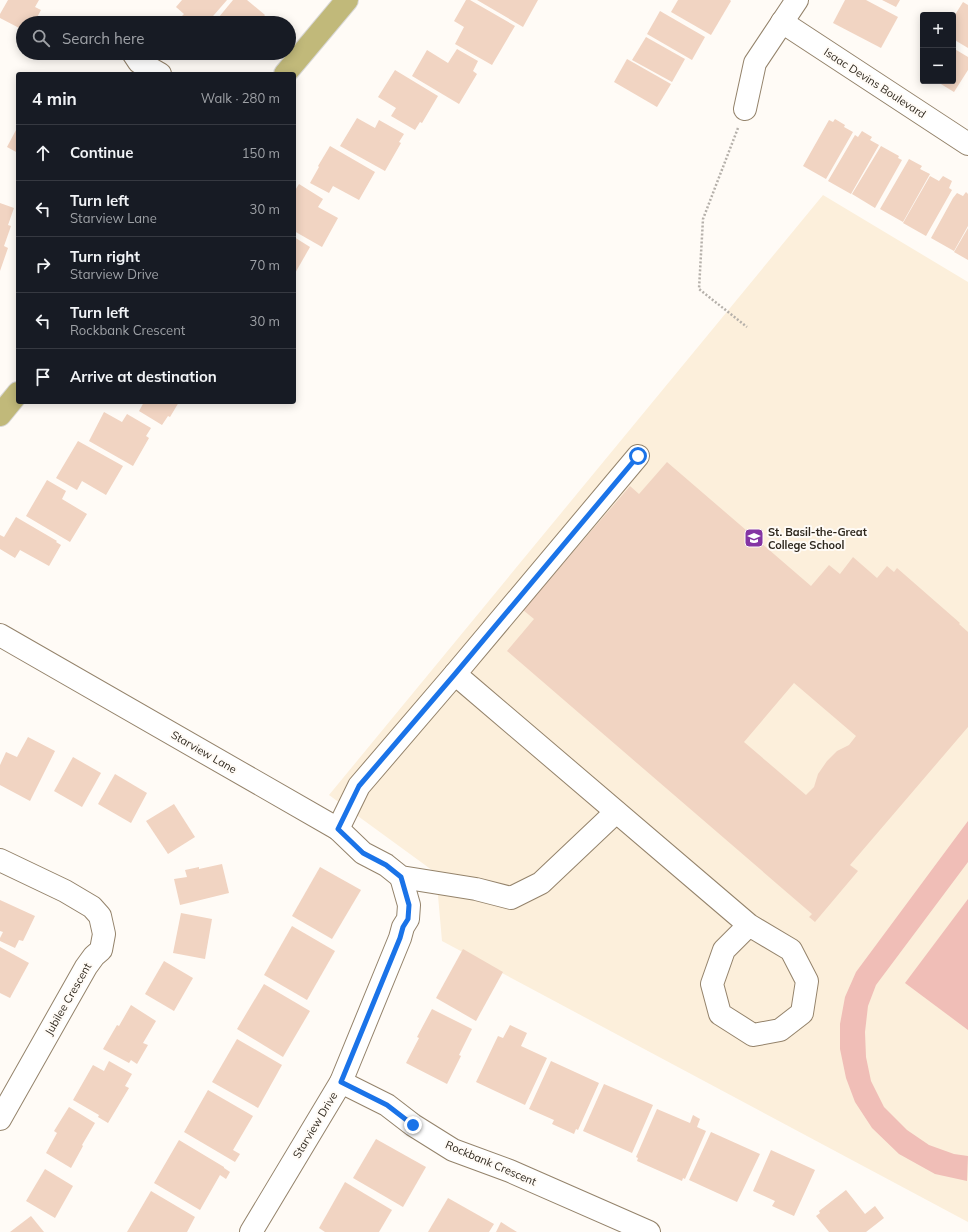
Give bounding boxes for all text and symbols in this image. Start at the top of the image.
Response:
map controls [920,12,956,84]
button: + [920,12,956,48]
search box [16,16,296,60]
icon: search [30,27,52,49]
text: Search here [62,29,144,48]
street label: Isaac Devins Boulevard [821,45,929,121]
button: − [920,48,956,84]
text: 4 min [32,88,77,109]
text: Walk · 280 m [201,90,280,106]
icon: ahead [32,142,54,164]
text: Continue [70,143,133,162]
text: 150 m [242,145,280,161]
text: Turn left [70,191,129,210]
icon: left [32,198,54,220]
text: 30 m [250,201,280,217]
text: Starview Lane [70,210,157,226]
text: Turn right [70,247,140,266]
icon: right [32,254,54,276]
text: 70 m [250,257,280,273]
text: Starview Drive [70,266,159,282]
text: Turn left [70,303,129,322]
icon: left [32,310,54,332]
text: 30 m [250,313,280,329]
text: Rockbank Crescent [70,322,185,338]
icon: arrive [32,366,54,388]
text: Arrive at destination [70,367,217,386]
route start [629,447,647,465]
place label: St. Basil-the-Great College School [768,525,867,552]
school or university icon: St. Basil-the-Great College School [743,527,765,549]
street label: Starview Lane [169,728,239,776]
street label: Jubilee Crescent [42,960,94,1038]
street label: Starview Drive [290,1089,340,1161]
route end [404,1116,422,1134]
street label: Rockbank Crescent [443,1137,539,1189]

